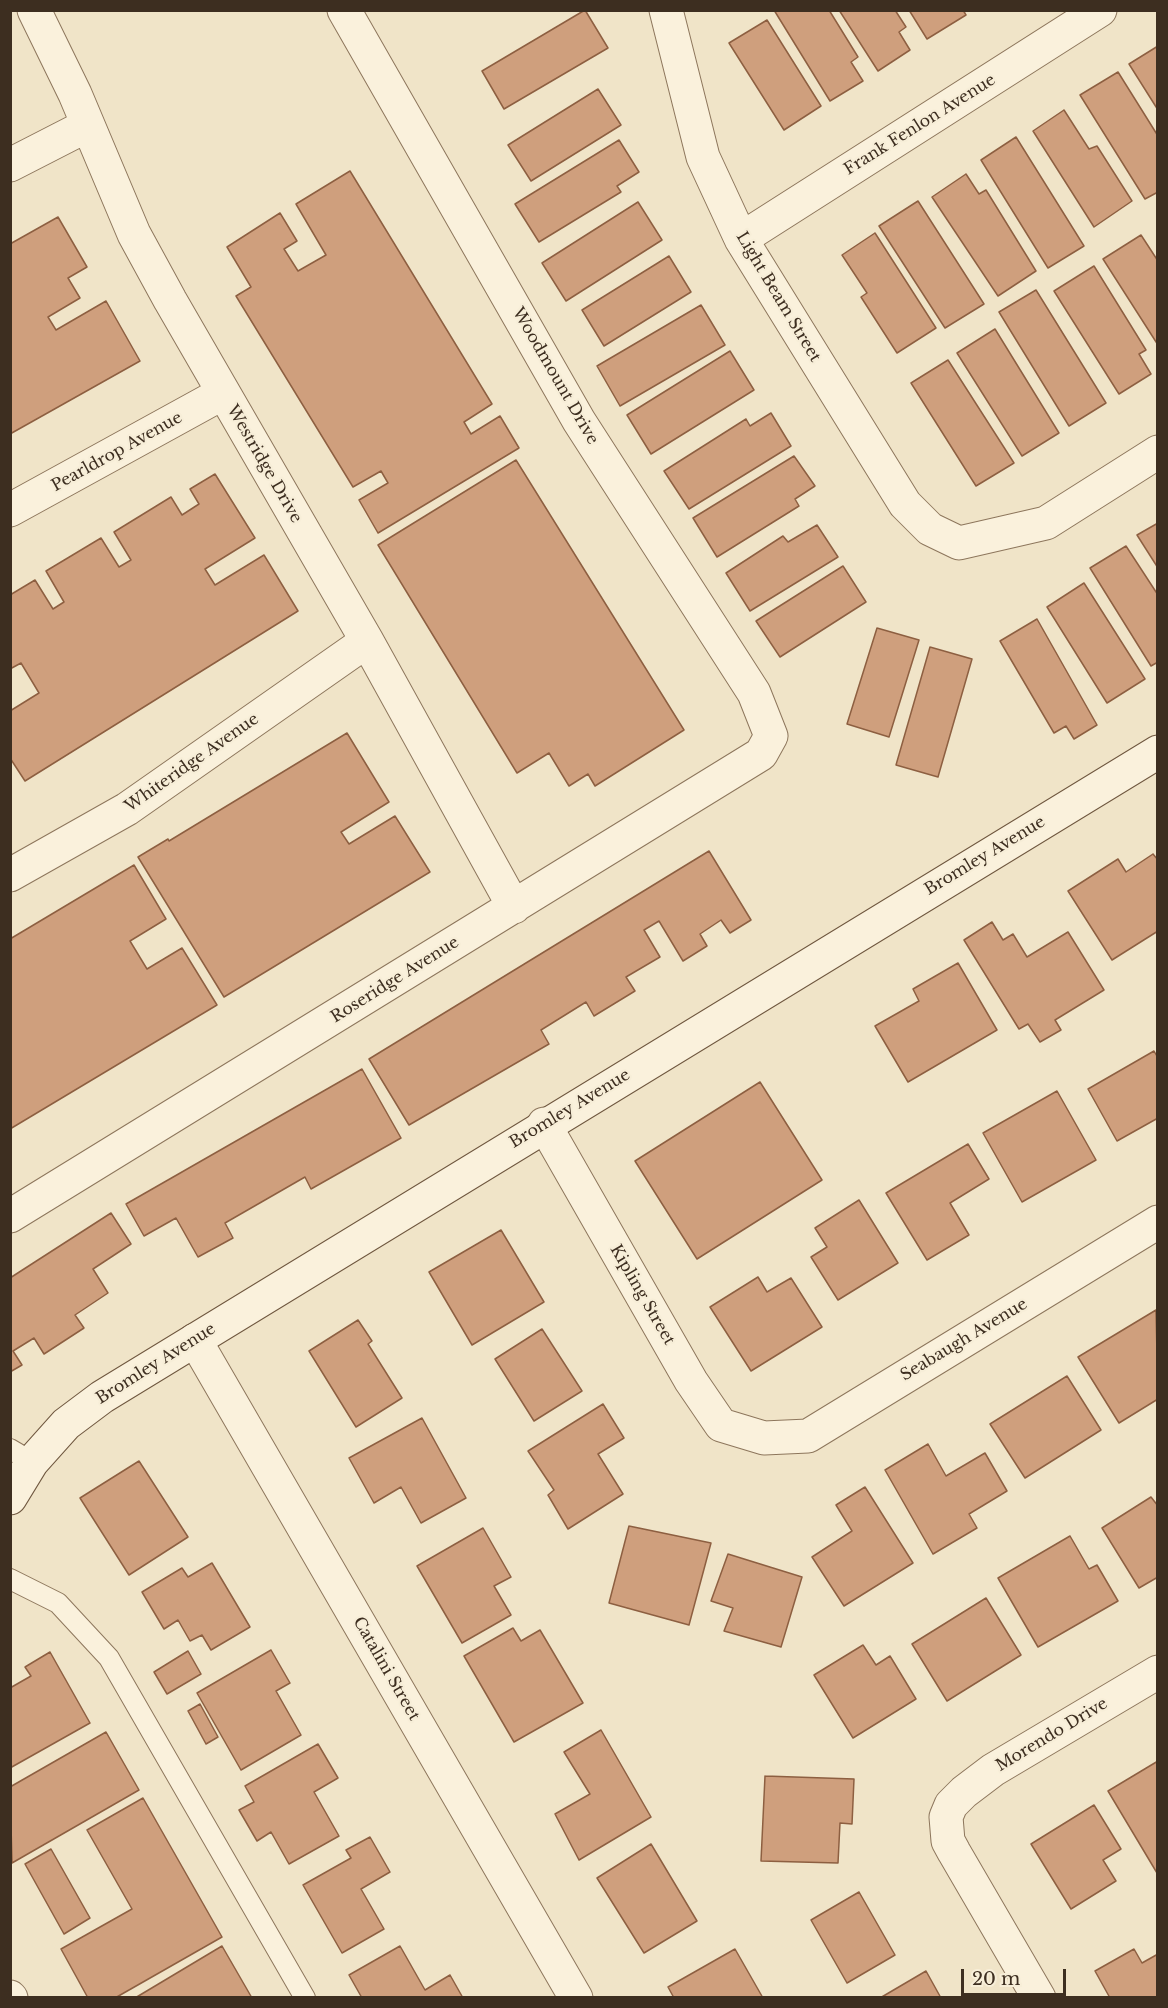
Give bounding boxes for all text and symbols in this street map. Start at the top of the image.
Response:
street label: Frank Fenlon Avenue [841,70,999,180]
street label: Light Beam Street [732,228,824,366]
street label: Woodmount Drive [508,304,602,448]
street label: Westridge Drive [222,402,306,526]
street label: Pearldrop Avenue [48,408,186,496]
street label: Whiteridge Avenue [121,710,263,816]
street label: Bromley Avenue [921,812,1049,900]
street label: Roseridge Avenue [327,933,463,1027]
street label: Bromley Avenue [506,1065,634,1153]
street label: Kipling Street [605,1241,679,1349]
street label: Seabaugh Avenue [897,1295,1031,1385]
street label: Bromley Avenue [93,1319,219,1409]
street label: Catalini Street [349,1614,423,1724]
street label: Morendo Drive [993,1694,1111,1776]
scale bar [964,1957,1069,1995]
text: 20 m [972,1968,1020,1990]

